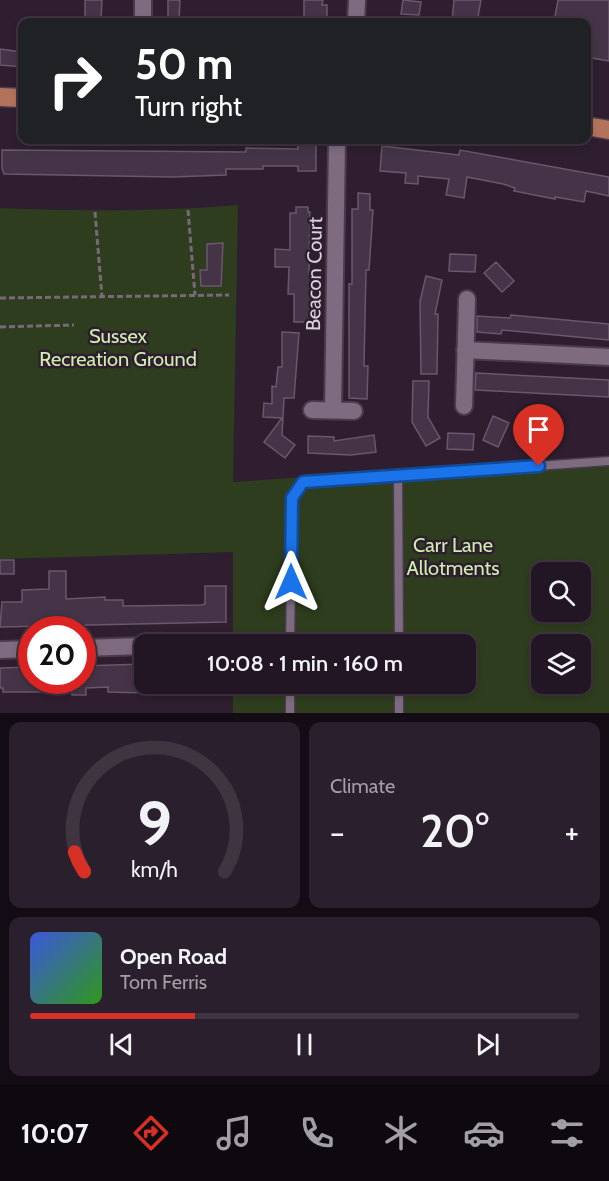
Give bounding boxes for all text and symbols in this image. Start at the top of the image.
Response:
text: 50 m [135,38,233,90]
icon: right [36,42,114,120]
text: Turn right [135,90,242,123]
street label: Beacon Court [301,217,327,331]
park label: Sussex Recreation Ground [39,324,197,371]
pin [513,404,564,466]
icon: arrive [522,413,555,446]
park label: Carr Lane Allotments [407,533,499,580]
position arrow [259,550,323,614]
map controls [531,562,591,694]
button: search [531,562,591,622]
speed limit sign: 20 [18,616,96,694]
button: layers [531,634,591,694]
text: 10:08 · 1 min · 160 m [207,650,403,677]
text: Climate [330,774,395,798]
text: 9 [137,786,172,862]
text: 20° [420,804,489,858]
text: − [330,812,345,852]
text: + [564,812,579,852]
text: km/h [131,856,178,882]
text: Open Road [120,943,227,970]
text: Tom Ferris [120,970,207,994]
icon: previous [105,1028,138,1061]
icon: pause [288,1028,321,1061]
icon: next [471,1028,504,1061]
icon: directions [130,1112,172,1154]
icon: music [213,1112,255,1154]
icon: phone [296,1112,338,1154]
icon: climate [380,1112,422,1154]
icon: car [463,1112,505,1154]
icon: filters [546,1112,588,1154]
text: 10:07 [21,1117,89,1150]

